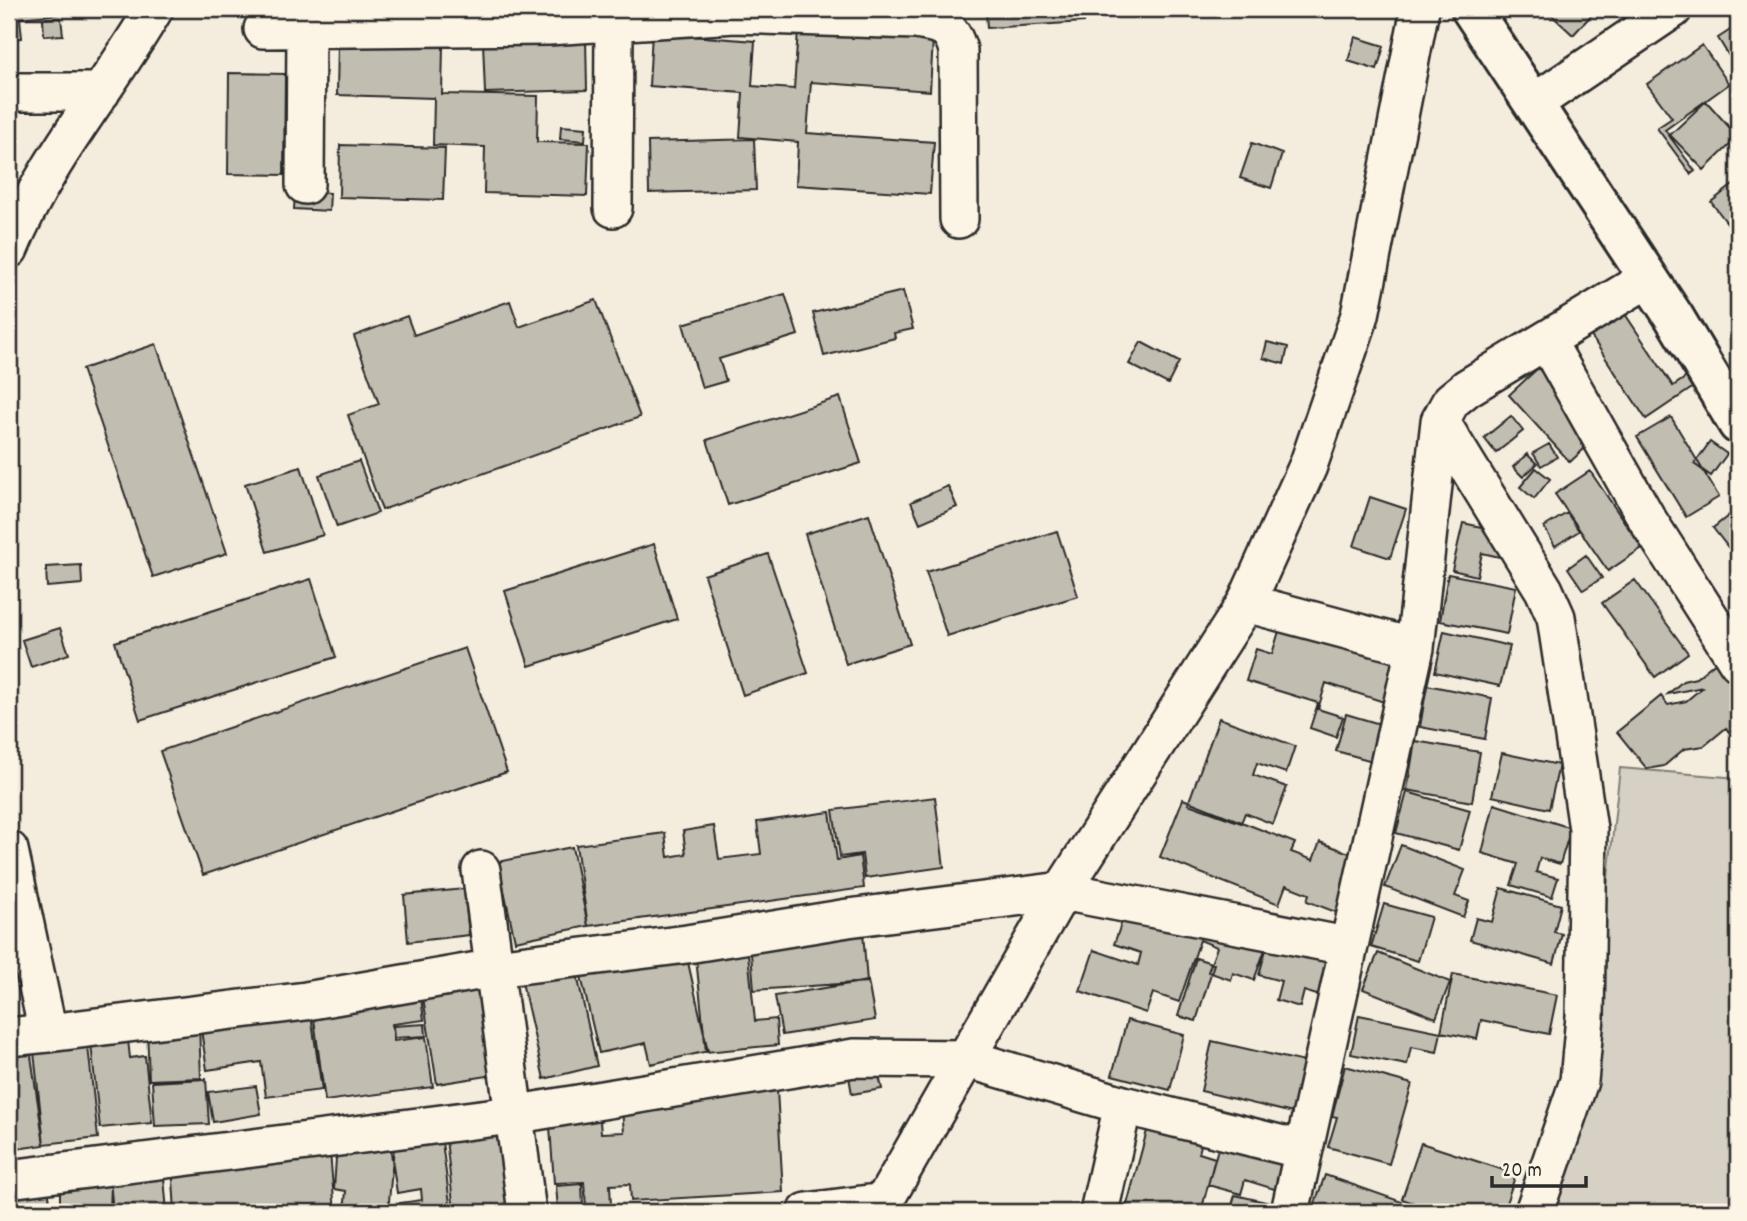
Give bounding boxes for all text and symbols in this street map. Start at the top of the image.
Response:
scale bar [1492,1144,1586,1188]
text: 20 m [1502,1157,1542,1187]

